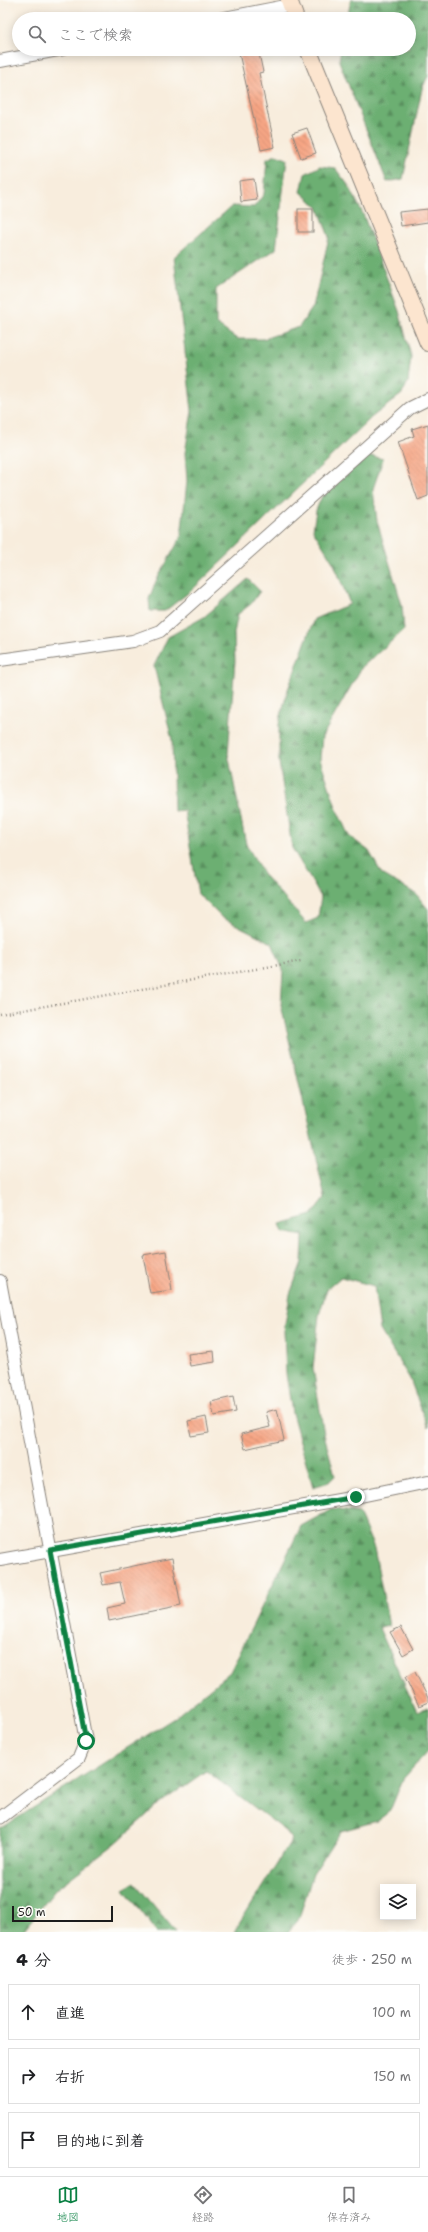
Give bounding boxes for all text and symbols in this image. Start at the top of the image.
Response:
search box [12,12,416,56]
icon: search [26,23,48,45]
text: ここで検索 [58,25,133,45]
route end [347,1488,365,1506]
route start [77,1732,95,1750]
map controls [380,1884,416,1920]
button: layers [380,1884,416,1920]
scale bar [12,1904,113,1923]
text: 50 m [18,1905,46,1920]
text: 4 分 [16,1949,51,1971]
text: 徒歩 · 250 m [332,1951,412,1968]
icon: ahead [17,2001,39,2023]
text: 直進 [55,2003,85,2023]
text: 100 m [372,2004,411,2021]
icon: right [17,2065,39,2087]
text: 右折 [55,2067,85,2087]
text: 150 m [373,2068,411,2085]
icon: arrive [17,2129,39,2151]
text: 目的地に到着 [55,2131,145,2151]
tab: 地図 [57,2184,79,2225]
tab: 経路 [192,2184,214,2225]
tab: 保存済み [327,2184,371,2225]

